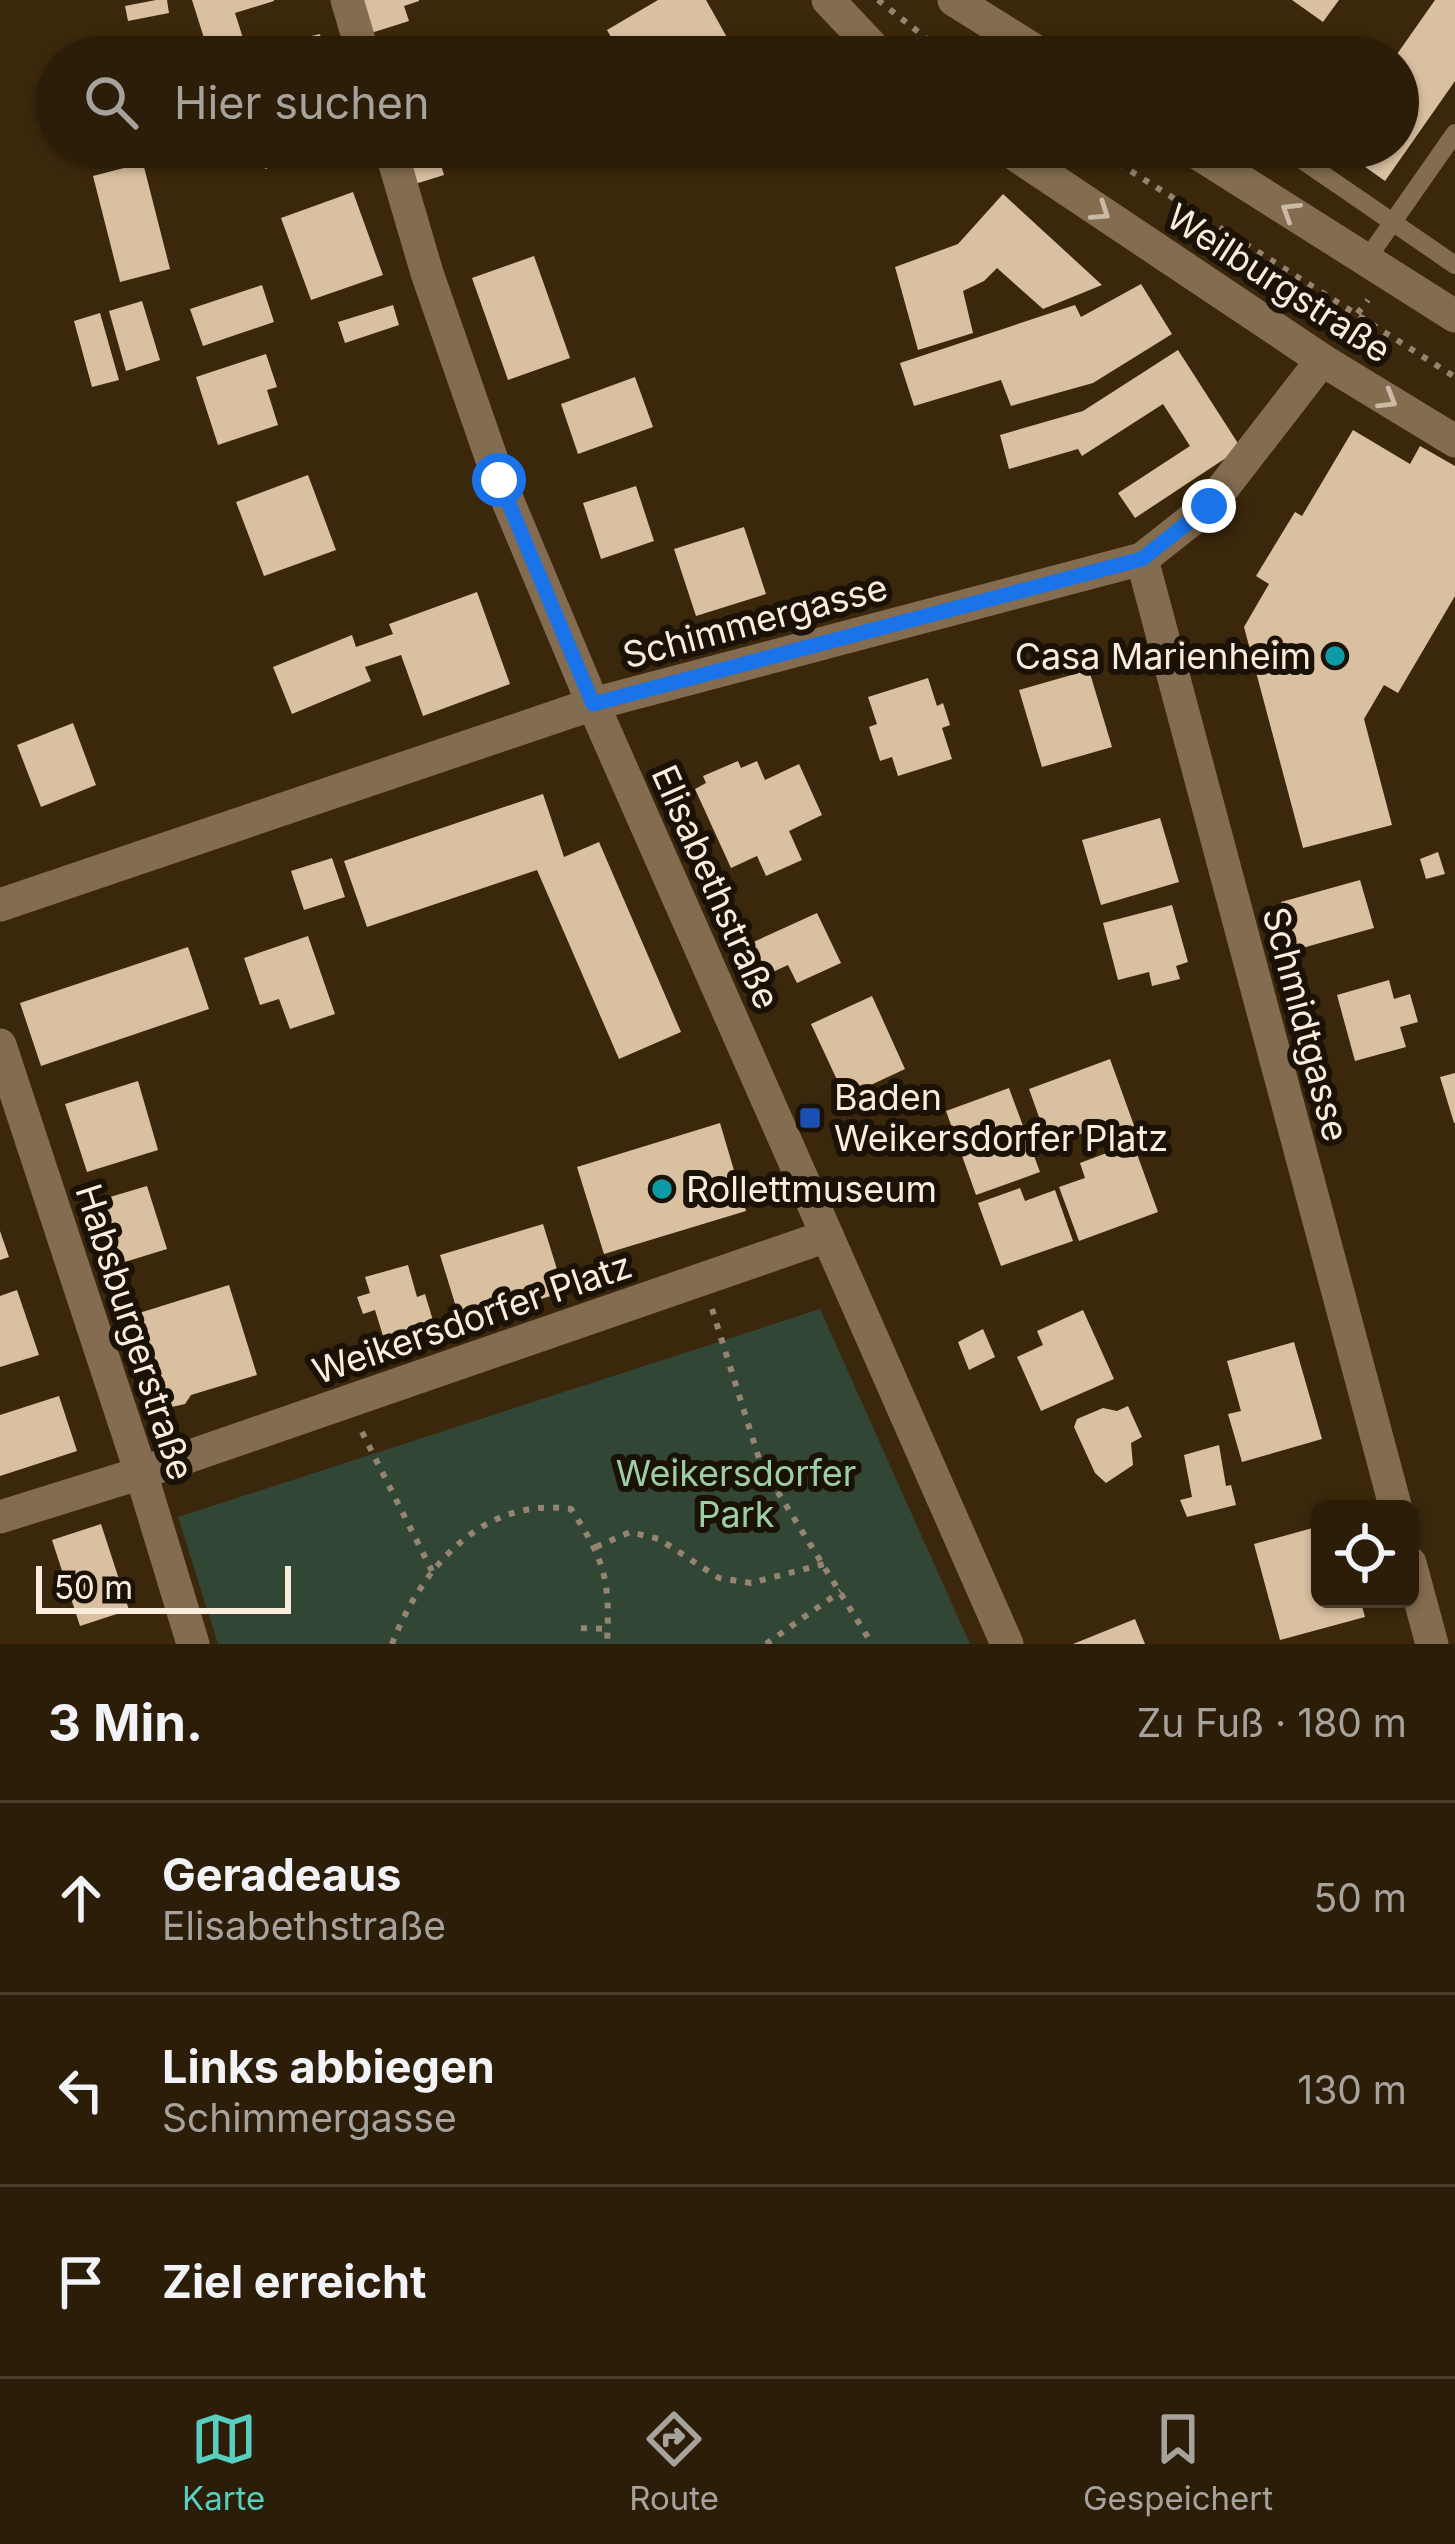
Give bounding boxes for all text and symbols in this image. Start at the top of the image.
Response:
search box [36,36,1419,168]
icon: search [78,69,144,135]
text: Hier suchen [174,75,430,130]
street label: Weilburgstraße [1159,194,1399,372]
one-way arrow [1087,198,1109,220]
one-way arrow [1282,203,1304,225]
one-way arrow [1375,386,1397,409]
route start [472,453,526,507]
route end [1182,479,1236,533]
street label: Schimmergasse [618,565,892,677]
place label: Casa Marienheim [1015,634,1311,678]
marker: Casa Marienheim [1322,643,1348,669]
street label: Elisabethstraße [643,758,789,1016]
street label: Schmidtgasse [1254,902,1358,1146]
place label: Baden Weikersdorfer Platz [834,1075,1168,1160]
marker: Baden Weikersdorfer Platz [797,1105,823,1131]
place label: Rollettmuseum [686,1167,937,1211]
marker: Rollettmuseum [649,1176,675,1202]
street label: Habsburgerstraße [66,1178,204,1486]
street label: Weikersdorfer Platz [307,1243,637,1393]
park label: Weikersdorfer Park [616,1451,856,1536]
map controls [1311,1500,1419,1608]
button: locate [1311,1500,1419,1608]
scale bar [36,1560,291,1613]
text: 50 m [54,1567,133,1607]
text: 3 Min. [48,1692,203,1753]
text: Zu Fuß · 180 m [1137,1699,1407,1746]
text: Geradeaus [162,1847,401,1902]
icon: ahead [48,1865,114,1931]
text: 50 m [1314,1874,1407,1921]
text: Elisabethstraße [162,1902,446,1949]
text: Links abbiegen [162,2039,495,2094]
icon: left [48,2057,114,2123]
text: 130 m [1297,2066,1407,2113]
text: Schimmergasse [162,2094,457,2141]
icon: arrive [48,2249,114,2315]
text: Ziel erreicht [162,2254,426,2309]
tab: Karte [182,2406,265,2518]
tab: Route [629,2406,719,2518]
tab: Gespeichert [1083,2406,1273,2518]

